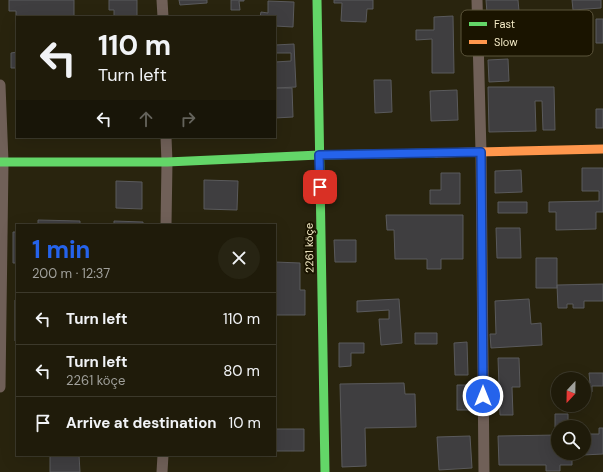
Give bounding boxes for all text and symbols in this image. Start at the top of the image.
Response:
legend [461,10,593,56]
text: Fast [494,17,515,31]
text: 110 m [98,27,171,64]
icon: left [32,32,84,84]
text: Slow [494,35,518,49]
text: Turn left [98,63,167,87]
icon: left [93,108,115,130]
icon: ahead [135,108,157,130]
icon: right [177,108,199,130]
pin [303,170,337,204]
icon: arrive [309,176,331,198]
street label: 2261 köçe [302,223,316,273]
text: 1 min [32,234,90,265]
button: close [218,237,260,279]
text: 200 m · 12:37 [32,265,110,282]
icon: left [32,308,54,330]
text: Turn left [66,309,127,329]
text: 110 m [223,309,260,329]
text: Turn left [66,352,127,372]
icon: left [32,360,54,382]
text: 80 m [223,361,260,381]
text: 2261 köçe [66,372,125,389]
north arrow [551,372,591,412]
map controls [551,372,591,460]
position arrow [462,375,504,417]
icon: arrive [32,412,54,434]
text: Arrive at destination [66,413,217,433]
text: 10 m [229,413,261,433]
button: search [551,420,591,460]

